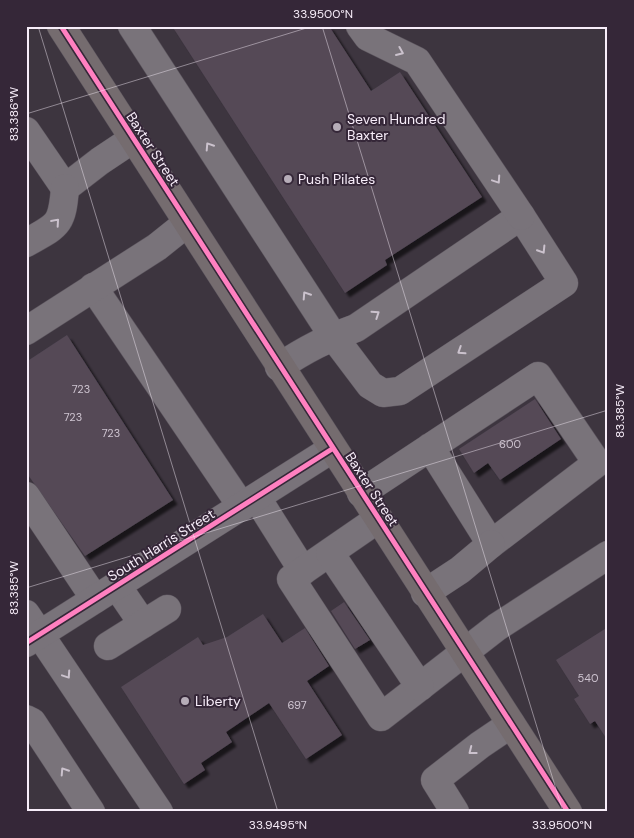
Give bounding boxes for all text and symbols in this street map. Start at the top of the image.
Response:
text: 33.9500°N [293,6,353,22]
one-way arrow [395,45,404,56]
text: 83.386°W [6,86,22,141]
street label: Baxter Street [122,109,184,189]
place label: Seven Hundred Baxter [347,110,446,144]
marker: Seven Hundred Baxter [331,121,343,133]
one-way arrow [206,142,215,152]
place label: Push Pilates [298,170,375,188]
marker: Push Pilates [282,173,294,185]
one-way arrow [491,174,500,184]
one-way arrow [50,219,59,228]
one-way arrow [536,244,546,253]
one-way arrow [303,292,312,301]
one-way arrow [370,311,380,320]
one-way arrow [458,345,467,354]
house number: 723 [72,382,90,396]
text: 83.385°W [612,384,628,438]
house number: 723 [64,410,82,424]
house number: 723 [102,426,120,440]
house number: 600 [499,437,521,451]
street label: Baxter Street [341,449,403,529]
street label: South Harris Street [104,505,218,585]
text: 83.385°W [6,561,22,615]
one-way arrow [61,670,70,679]
house number: 540 [578,671,598,685]
place label: Liberty [195,692,241,710]
marker: Liberty [179,695,191,707]
house number: 697 [287,698,307,712]
one-way arrow [469,746,478,755]
one-way arrow [61,767,71,776]
text: 33.9495°N [249,817,307,833]
text: 33.9500°N [532,817,592,833]

